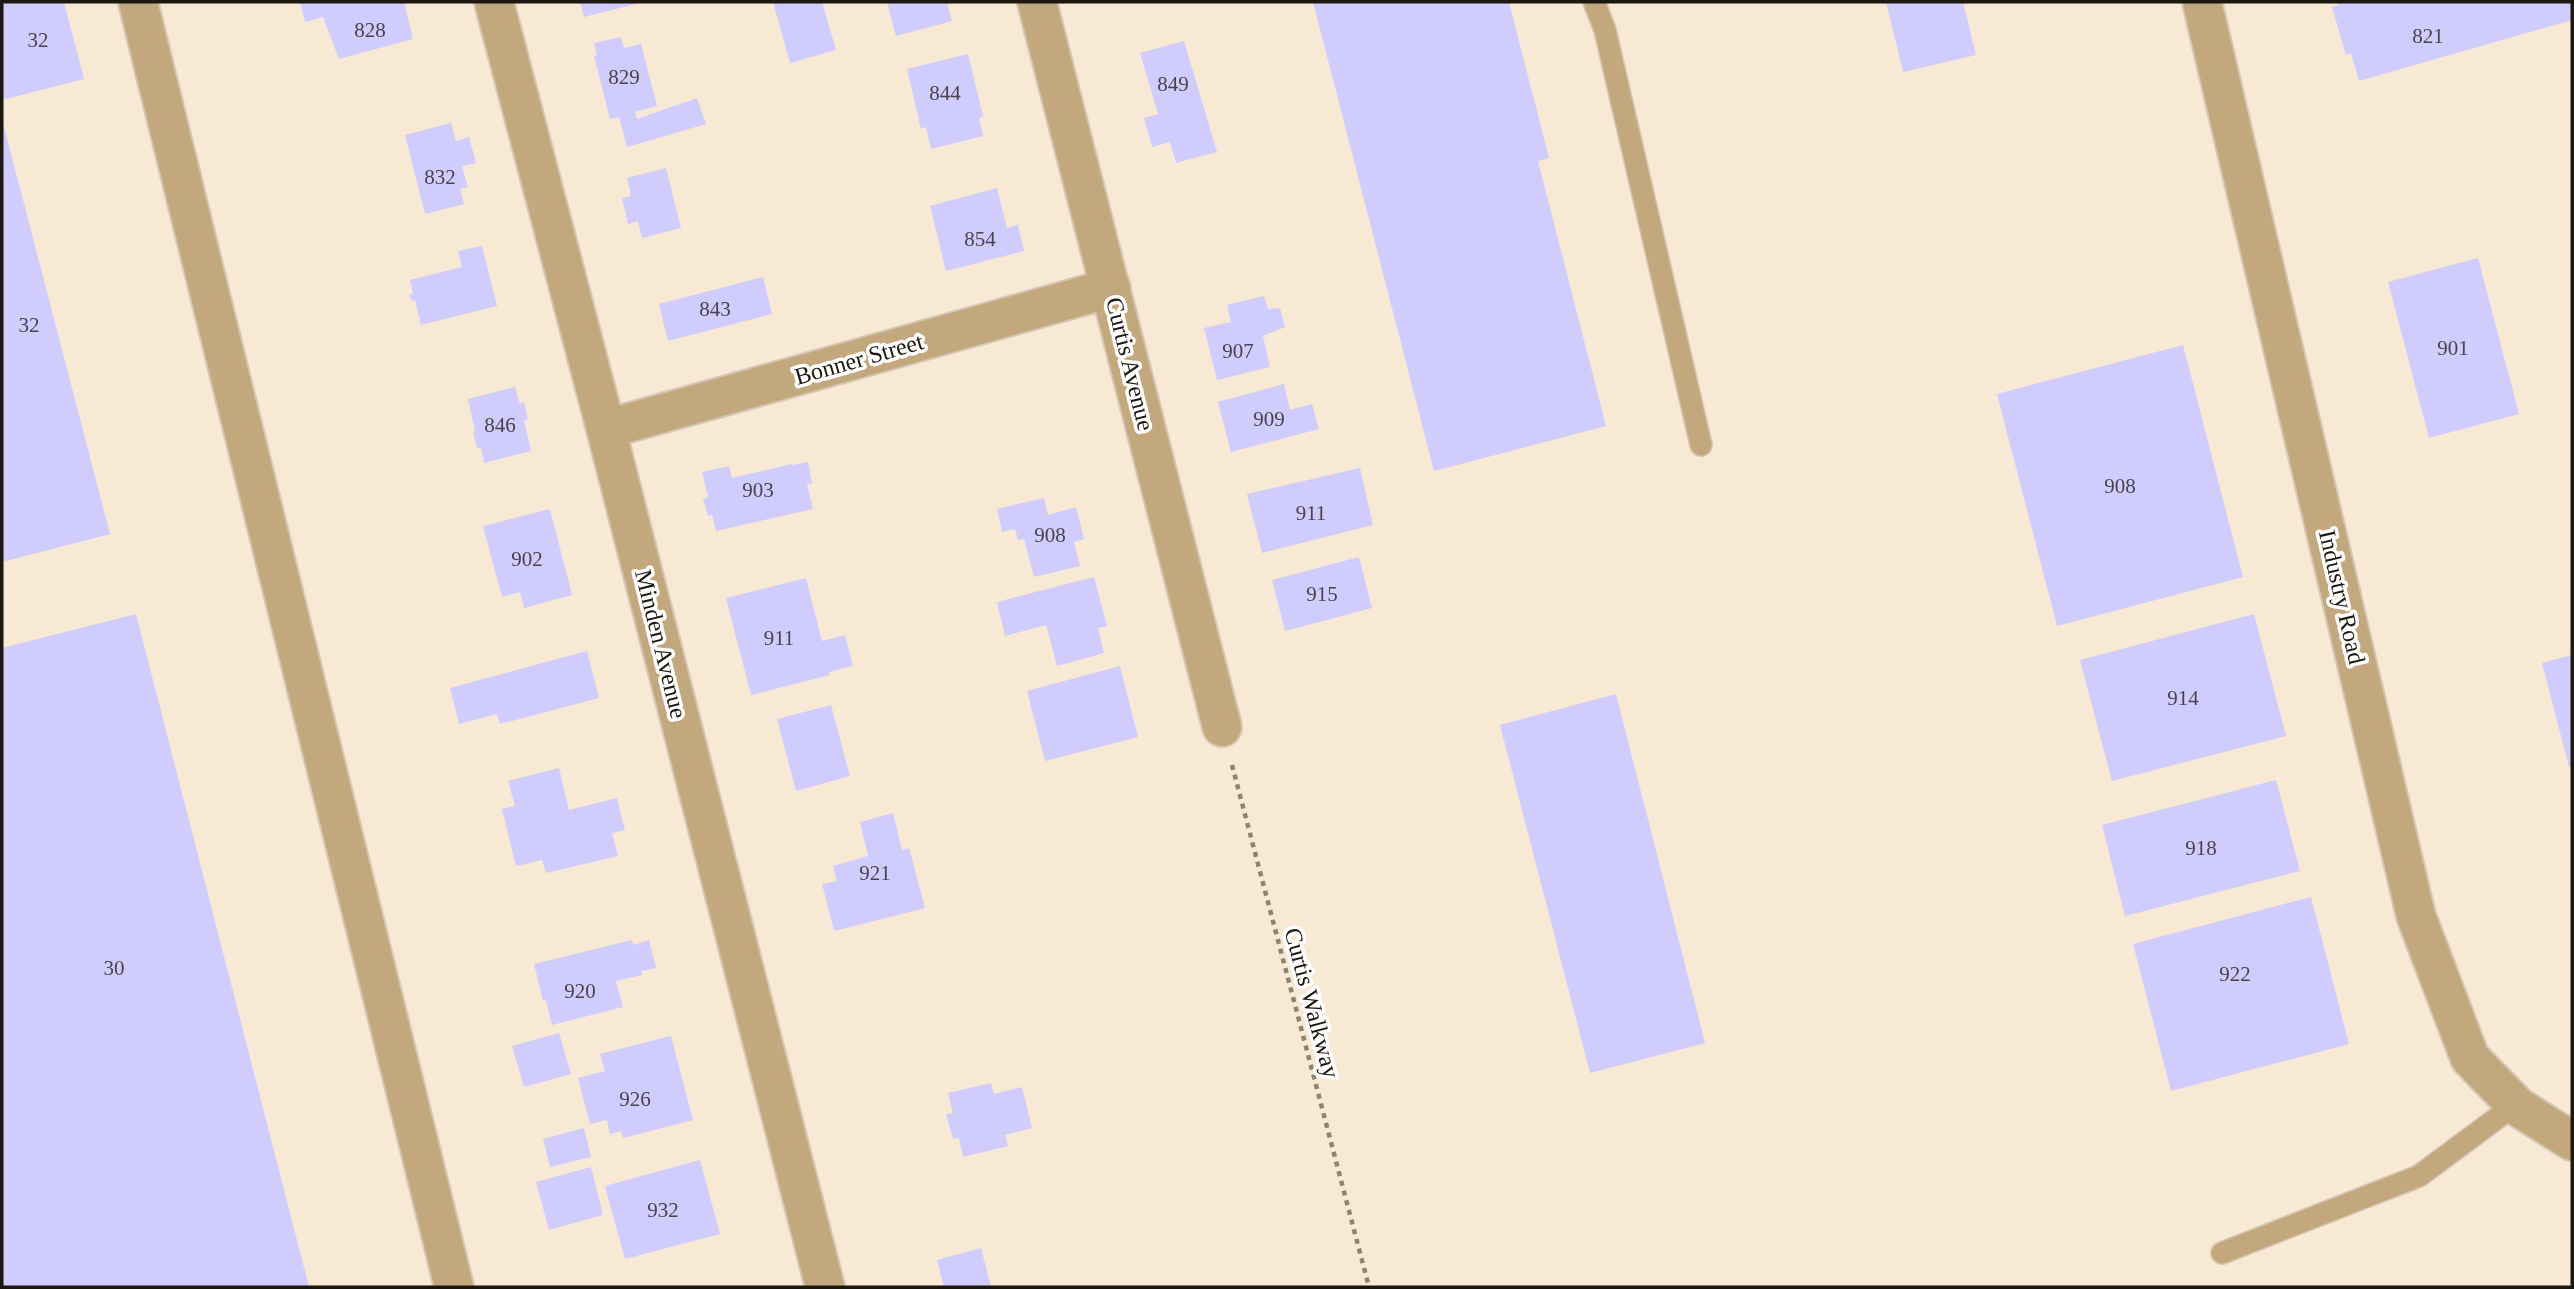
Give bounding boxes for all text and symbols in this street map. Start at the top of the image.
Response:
house number: 828 [354,18,386,42]
house number: 821 [2412,24,2444,48]
house number: 32 [28,28,49,52]
house number: 829 [608,65,640,89]
house number: 849 [1157,72,1189,96]
house number: 844 [929,81,961,105]
house number: 832 [424,165,456,189]
house number: 854 [964,227,996,251]
street label: Curtis Avenue [1101,295,1159,433]
house number: 843 [699,297,731,321]
house number: 32 [19,313,40,337]
street label: Bonner Street [792,328,927,390]
house number: 901 [2437,336,2469,360]
house number: 907 [1222,339,1254,363]
house number: 909 [1253,407,1285,431]
house number: 846 [484,413,516,437]
house number: 908 [2104,474,2136,498]
house number: 903 [742,478,774,502]
house number: 911 [1296,501,1326,525]
house number: 908 [1034,523,1066,547]
street label: Industry Road [2314,527,2370,667]
house number: 902 [511,547,543,571]
street label: Minden Avenue [630,567,692,721]
house number: 915 [1306,582,1338,606]
house number: 911 [764,626,794,650]
house number: 914 [2167,686,2199,710]
house number: 918 [2185,836,2217,860]
house number: 921 [859,861,891,885]
street label: Curtis Walkway [1279,925,1345,1081]
house number: 30 [104,956,125,980]
house number: 922 [2219,962,2251,986]
house number: 920 [564,979,596,1003]
house number: 926 [619,1087,651,1111]
house number: 932 [647,1198,679,1222]

